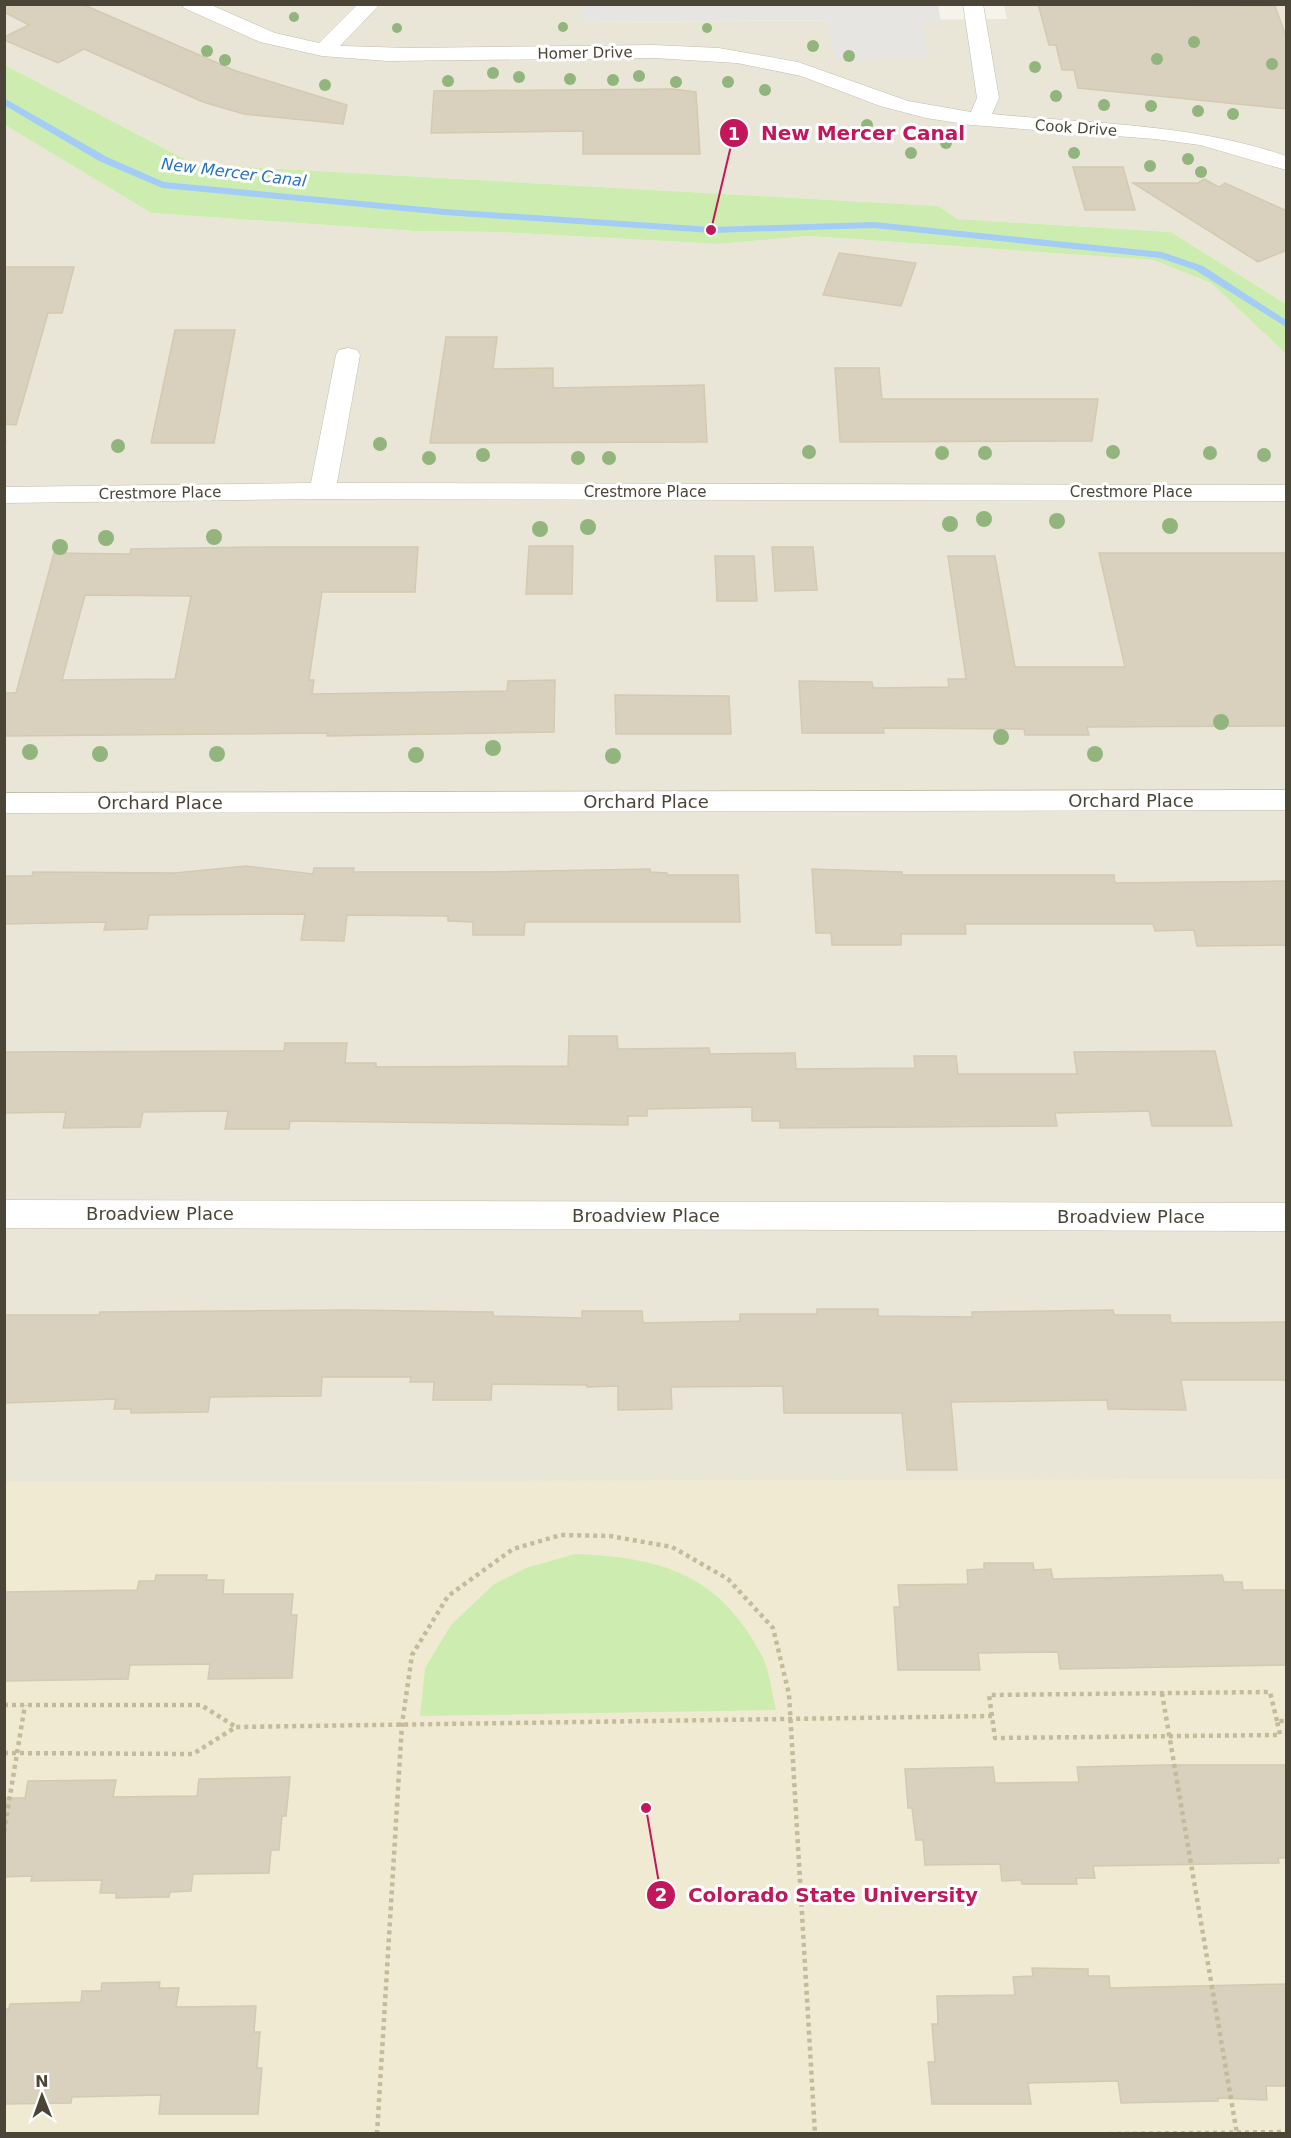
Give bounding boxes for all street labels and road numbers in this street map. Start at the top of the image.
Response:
street label: Homer Drive [537,43,633,63]
street label: Cook Drive [1034,116,1118,140]
street label: Crestmore Place [98,483,222,503]
street label: Crestmore Place [584,483,706,501]
street label: Crestmore Place [1070,483,1192,501]
street label: Orchard Place [1068,790,1194,811]
street label: Orchard Place [583,791,709,812]
street label: Orchard Place [97,792,223,813]
street label: Broadview Place [86,1203,234,1224]
street label: Broadview Place [572,1205,720,1226]
street label: Broadview Place [1057,1206,1205,1227]

